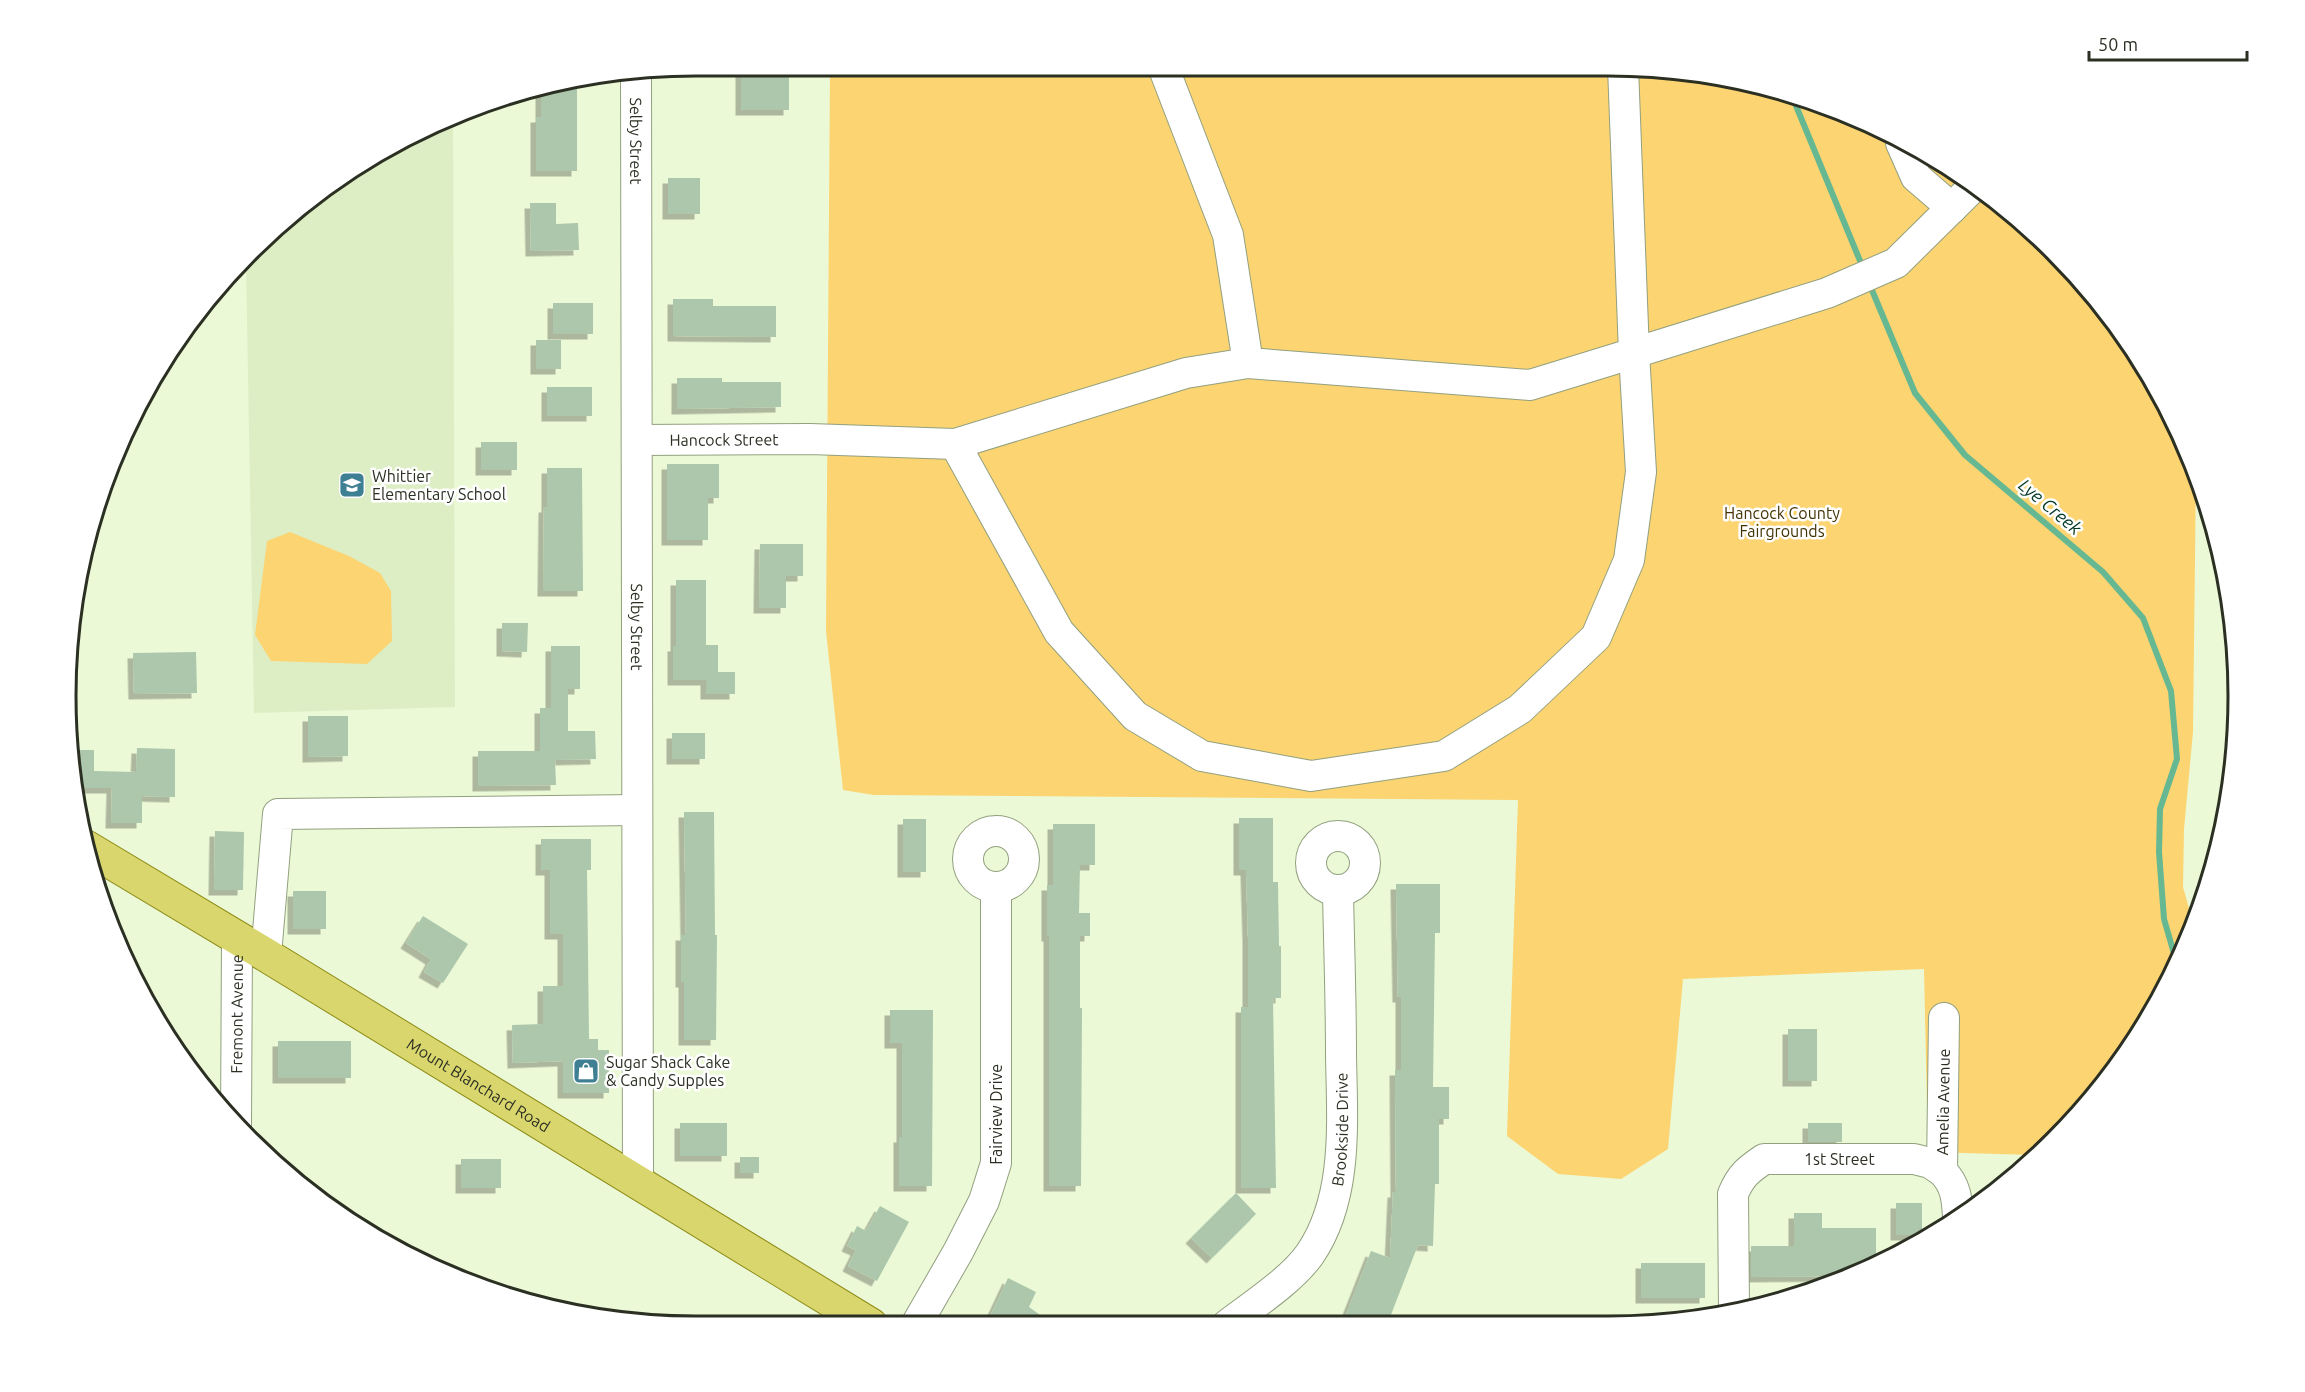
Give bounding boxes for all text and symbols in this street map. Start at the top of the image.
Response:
scale bar [2089,24,2246,62]
text: 50 m [2098,34,2138,54]
street label: Selby Street [627,98,645,185]
street label: Hancock Street [669,430,779,449]
place label: Whittier Elementary School [372,467,506,503]
school or university icon: Whittier Elementary School [337,470,367,500]
water label: Lye Creek [2015,474,2087,539]
park label: Hancock County Fairgrounds [1724,504,1840,540]
street label: Selby Street [628,584,646,671]
street label: Fremont Avenue [227,954,246,1074]
street label: Mount Blanchard Road [404,1034,553,1135]
street label: Amelia Avenue [1933,1048,1953,1156]
place label: Sugar Shack Cake & Candy Supples [606,1053,730,1089]
shop icon: Sugar Shack Cake & Candy Supples [571,1056,601,1086]
street label: Fairview Drive [987,1064,1005,1165]
street label: Brookside Drive [1328,1072,1351,1188]
street label: 1st Street [1804,1150,1875,1168]

